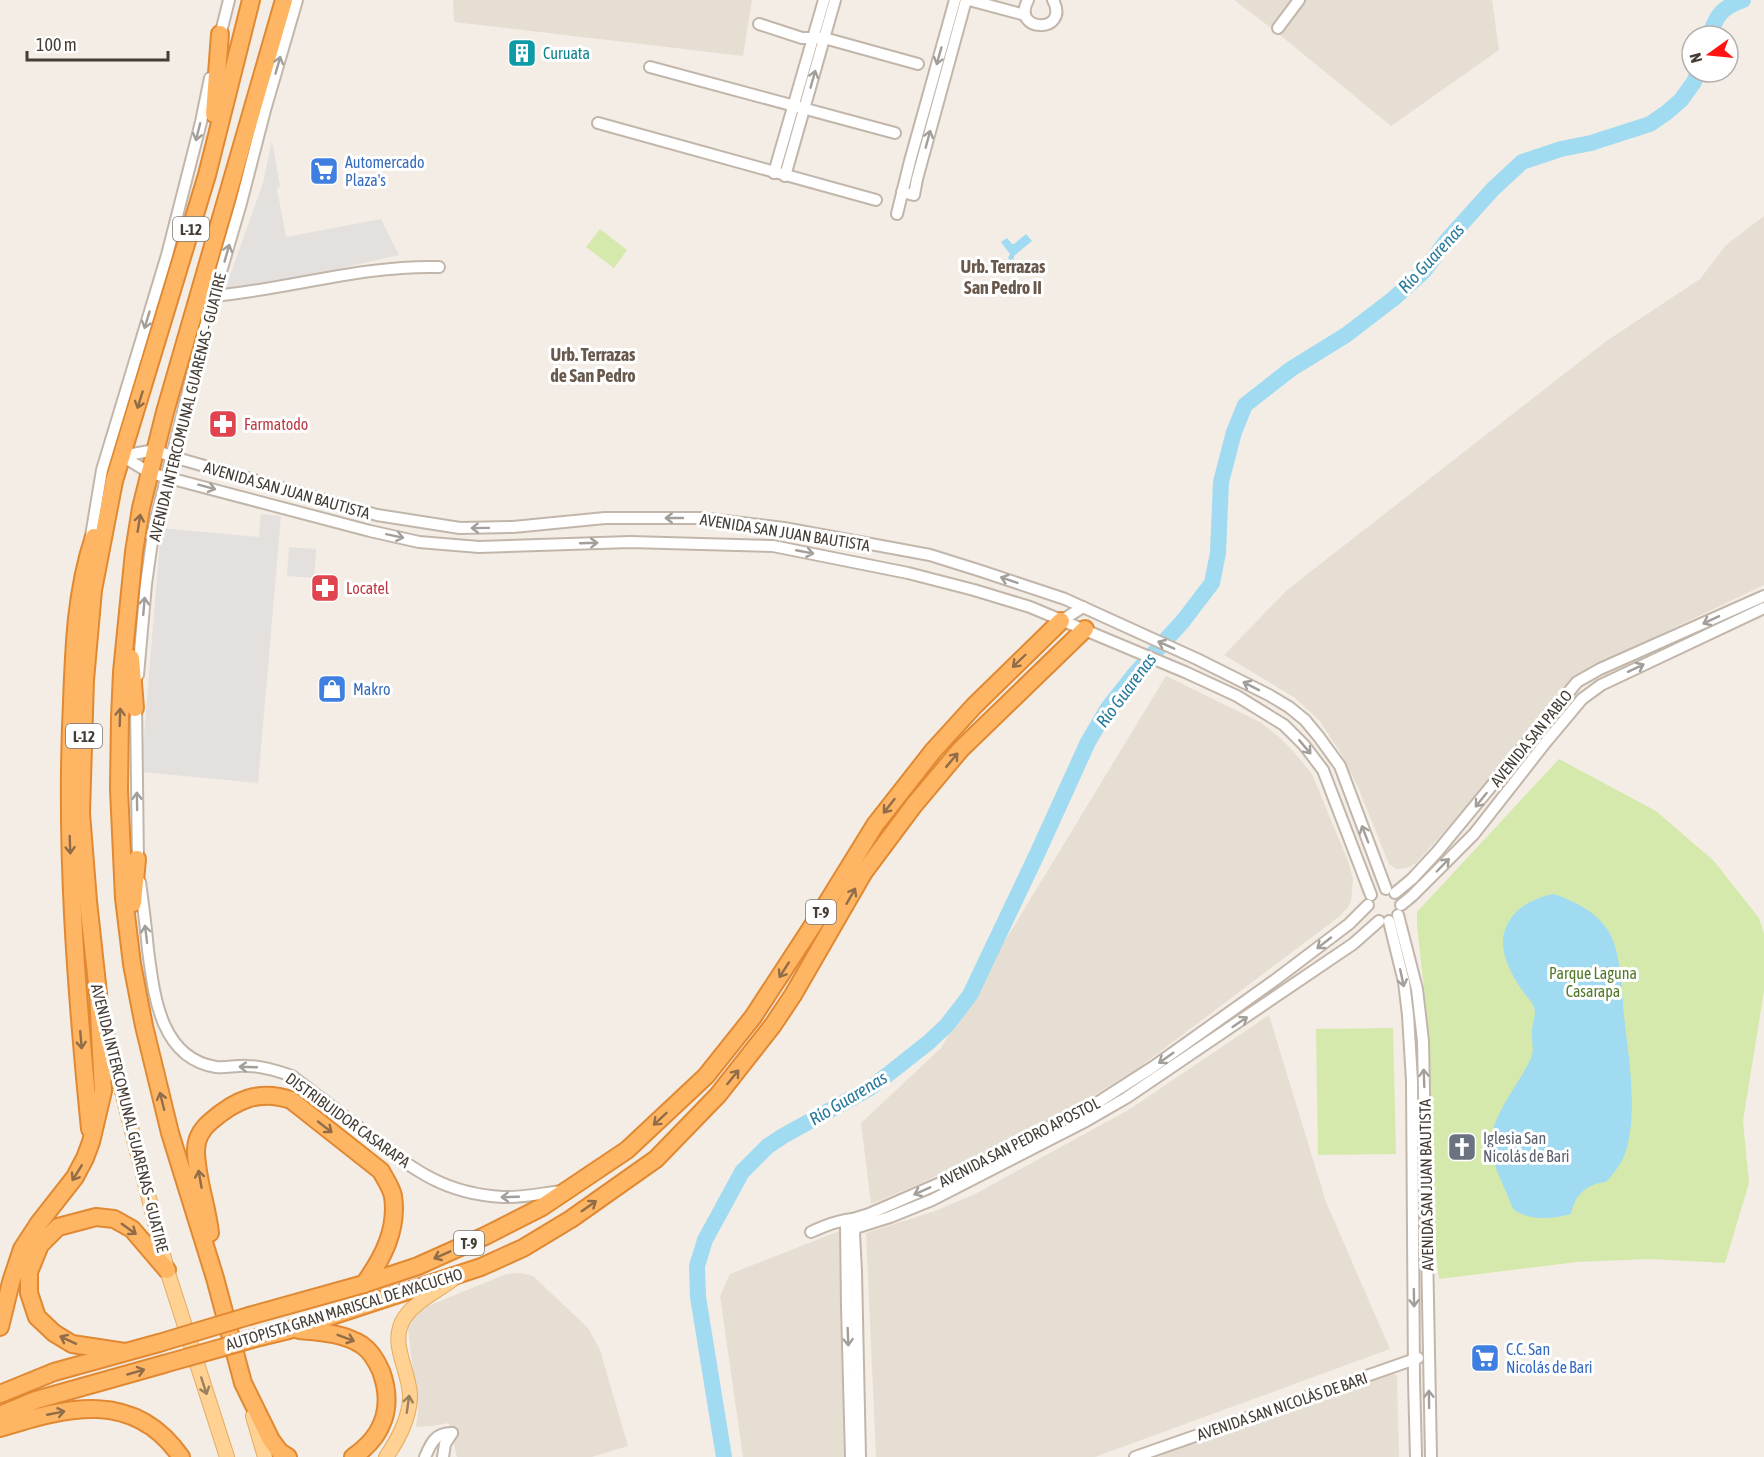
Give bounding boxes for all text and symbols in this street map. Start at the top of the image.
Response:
scale bar [27,24,168,62]
north arrow [1680,24,1740,84]
text: 100 m [36,34,77,55]
building icon: Curuata [506,37,538,69]
place label: Curuata [543,44,590,62]
one-way arrow [933,46,944,65]
text: N [1686,51,1705,65]
one-way arrow [273,56,284,75]
one-way arrow [808,70,819,89]
one-way arrow [192,122,204,141]
one-way arrow [923,129,934,148]
place label: Automercado Plaza's [345,153,425,189]
supermarket icon: Automercado Plaza's [308,155,340,187]
road number: L-12 [173,217,209,241]
water label: Río Guarenas [1394,219,1468,297]
one-way arrow [222,244,233,263]
district label: Urb. Terrazas San Pedro II [961,256,1046,298]
street label: AVENIDA INTERCOMUNAL GUARENAS - GUATIRE [145,271,229,543]
one-way arrow [141,310,152,329]
district label: Urb. Terrazas de San Pedro [550,344,636,386]
one-way arrow [134,390,145,409]
pharmacy icon: Farmatodo [207,408,239,440]
place label: Farmatodo [244,415,308,433]
street label: AVENIDA SAN JUAN BAUTISTA [202,458,372,522]
one-way arrow [197,482,216,493]
street label: AVENIDA SAN JUAN BAUTISTA [699,510,871,554]
one-way arrow [665,512,685,524]
one-way arrow [134,513,145,533]
one-way arrow [470,522,490,533]
one-way arrow [385,531,404,543]
one-way arrow [579,538,599,549]
one-way arrow [794,547,814,558]
pharmacy icon: Locatel [309,572,341,604]
one-way arrow [1000,574,1019,585]
place label: Locatel [346,579,390,597]
one-way arrow [139,597,150,616]
one-way arrow [1702,615,1720,627]
one-way arrow [1158,639,1176,650]
water label: Río Guarenas [1091,649,1161,731]
one-way arrow [1012,654,1027,669]
one-way arrow [1626,662,1644,674]
shop icon: Makro [316,673,348,705]
one-way arrow [1242,679,1260,691]
place label: Makro [353,680,390,698]
street label: AVENIDA SAN PABLO [1487,686,1575,790]
one-way arrow [114,707,125,727]
road number: L-12 [66,724,102,748]
one-way arrow [1298,739,1311,755]
one-way arrow [945,752,958,768]
one-way arrow [131,791,142,811]
one-way arrow [1474,792,1487,808]
one-way arrow [883,798,896,814]
one-way arrow [1359,826,1370,844]
one-way arrow [65,835,76,855]
one-way arrow [1436,858,1451,873]
one-way arrow [845,888,857,905]
road number: T-9 [806,900,836,924]
one-way arrow [141,924,152,944]
one-way arrow [1316,937,1332,950]
one-way arrow [777,961,789,978]
park label: Parque Laguna Casarapa [1549,964,1637,1001]
one-way arrow [1397,968,1409,987]
street label: AVENIDA INTERCOMUNAL GUARENAS - GUATIRE [88,982,172,1254]
one-way arrow [1231,1016,1247,1028]
one-way arrow [76,1030,87,1050]
one-way arrow [1158,1051,1174,1064]
one-way arrow [239,1061,259,1072]
water label: Río Guarenas [805,1067,891,1129]
one-way arrow [1418,1068,1429,1088]
street label: DISTRIBUIDOR CASARAPA [282,1069,414,1171]
one-way arrow [727,1069,740,1085]
one-way arrow [156,1092,168,1111]
street label: AVENIDA SAN PEDRO APOSTOL [936,1093,1103,1190]
street label: AVENIDA SAN JUAN BAUTISTA [1415,1099,1436,1271]
one-way arrow [652,1112,667,1127]
one-way arrow [317,1121,333,1134]
place label: Iglesia San Nicolás de Bari [1483,1129,1570,1165]
church icon: Iglesia San Nicolás de Bari [1446,1131,1478,1163]
one-way arrow [70,1164,82,1181]
one-way arrow [194,1170,205,1190]
one-way arrow [913,1186,931,1198]
one-way arrow [500,1191,520,1202]
one-way arrow [580,1200,596,1212]
one-way arrow [120,1223,136,1235]
road number: T-9 [454,1231,484,1255]
one-way arrow [433,1250,451,1261]
street label: AUTOPISTA GRAN MARISCAL DE AYACUCHO [223,1264,465,1354]
one-way arrow [1408,1288,1420,1308]
one-way arrow [842,1327,853,1347]
one-way arrow [60,1334,78,1346]
one-way arrow [336,1334,355,1345]
place label: C.C. San Nicolás de Bari [1506,1340,1593,1376]
supermarket icon: C.C. San Nicolás de Bari [1469,1342,1501,1374]
one-way arrow [126,1366,145,1377]
street label: AVENIDA SAN NICOLÁS DE BARI [1194,1368,1370,1444]
one-way arrow [200,1376,211,1395]
one-way arrow [1423,1389,1435,1409]
one-way arrow [403,1394,414,1414]
one-way arrow [46,1407,66,1418]

